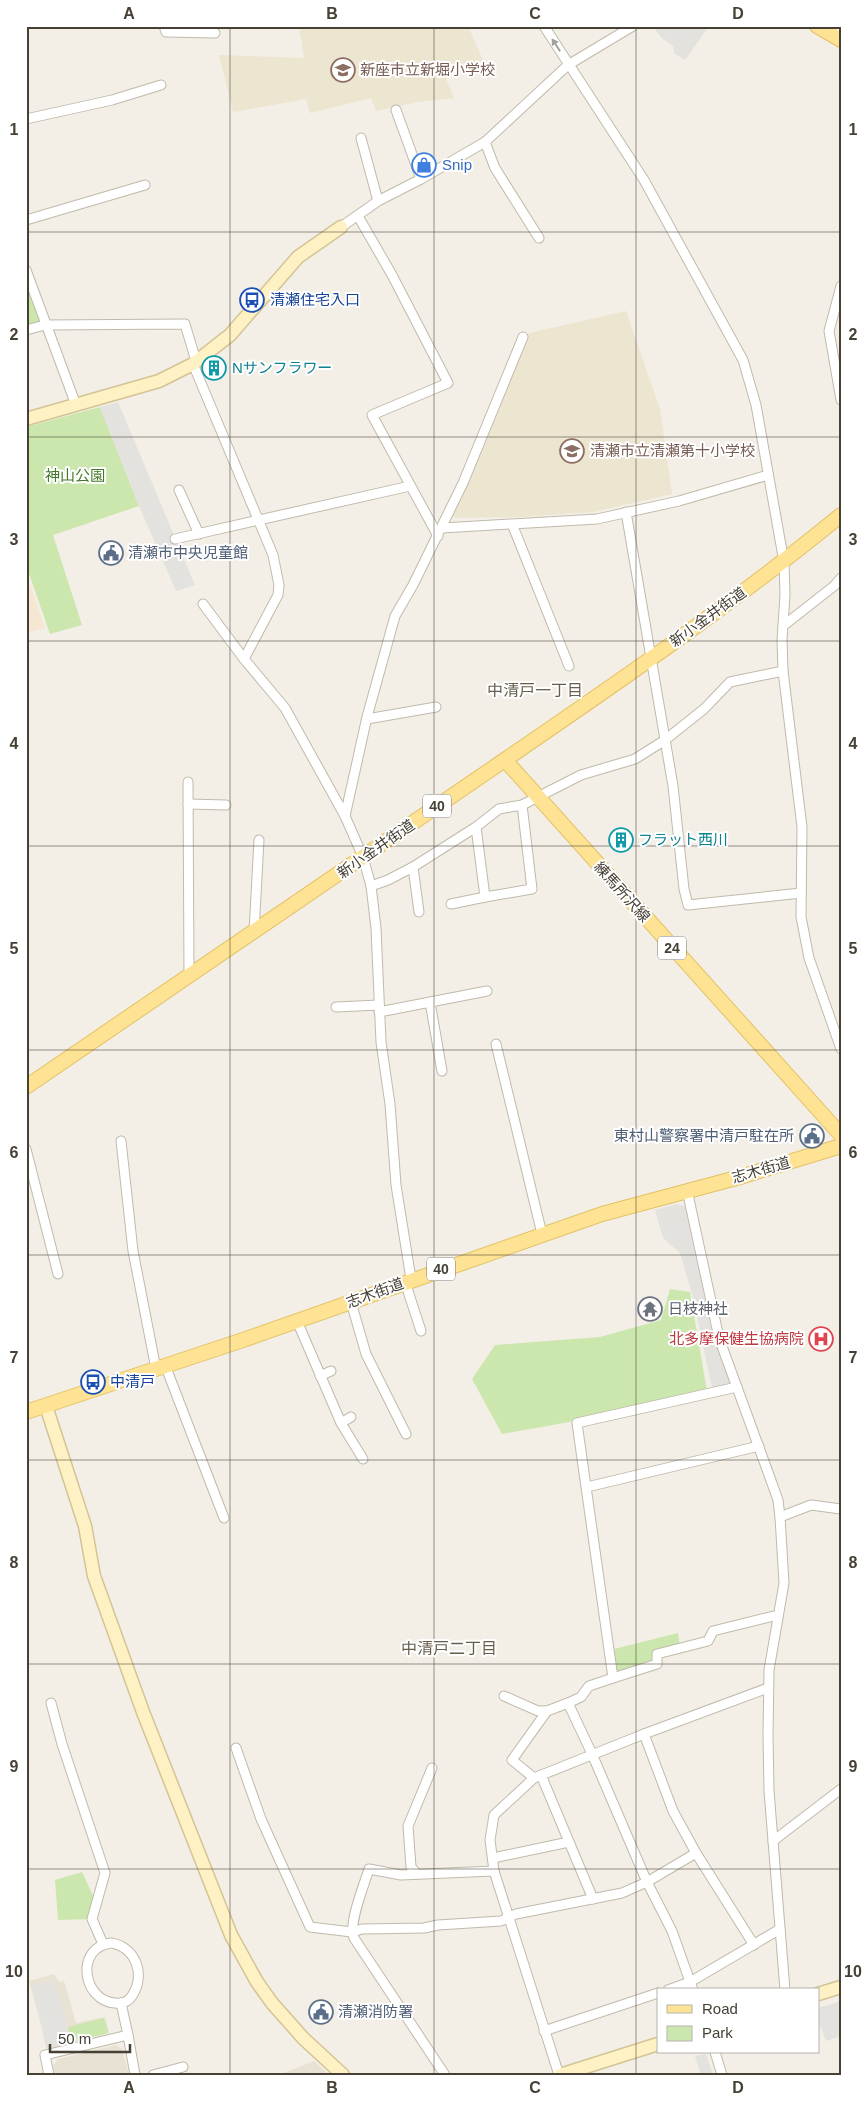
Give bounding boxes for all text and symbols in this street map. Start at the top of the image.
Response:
text: A [123,5,135,22]
text: B [326,5,338,22]
text: C [529,5,541,22]
text: D [732,5,744,22]
one-way arrow [551,39,561,52]
school or university icon: 新座市立新堀小学校 [330,57,356,83]
place label: 新座市立新堀小学校 [360,61,495,78]
text: 1 [10,121,19,138]
text: 1 [849,121,858,138]
shop icon: Snip [411,152,437,178]
place label: Snip [442,156,472,173]
bus stop icon: 清瀬住宅入口 [239,287,265,313]
place label: 清瀬住宅入口 [270,291,360,308]
text: 2 [10,326,19,343]
text: 2 [849,326,858,343]
building icon: Nサンフラワー [201,355,227,381]
place label: Nサンフラワー [232,359,332,376]
school or university icon: 清瀬市立清瀬第十小学校 [559,438,585,464]
place label: 清瀬市立清瀬第十小学校 [590,442,755,459]
park label: 神山公園 [45,467,105,484]
text: 3 [10,531,19,548]
text: 3 [849,531,858,548]
public building icon: 清瀬市中央児童館 [98,540,124,566]
place label: 清瀬市中央児童館 [128,544,248,561]
street label: 新小金井街道 [666,583,749,650]
district label: 中清戸一丁目 [487,682,583,699]
text: 4 [10,735,19,752]
text: 4 [849,735,858,752]
road number: 40 [423,794,451,818]
street label: 新小金井街道 [334,816,417,881]
building icon: フラット西川 [608,827,634,853]
place label: フラット西川 [638,831,728,848]
street label: 練馬所沢線 [591,858,654,925]
road number: 24 [658,936,686,960]
text: 5 [10,940,19,957]
text: 5 [849,940,858,957]
public building icon: 東村山警察署中清戸駐在所 [799,1123,825,1149]
place label: 東村山警察署中清戸駐在所 [614,1127,794,1144]
text: 6 [10,1144,19,1161]
text: 6 [849,1144,858,1161]
street label: 志木街道 [730,1153,792,1186]
road number: 40 [427,1258,455,1280]
street label: 志木街道 [344,1274,406,1311]
temple icon: 日枝神社 [637,1296,663,1322]
place label: 日枝神社 [668,1300,728,1317]
hospital icon: 北多摩保健生協病院 [808,1326,834,1352]
place label: 北多摩保健生協病院 [669,1330,804,1347]
text: 7 [10,1349,19,1366]
text: 7 [849,1349,858,1366]
bus stop icon: 中清戸 [80,1369,106,1395]
place label: 中清戸 [110,1373,155,1390]
text: 8 [10,1554,19,1571]
text: 8 [849,1554,858,1571]
district label: 中清戸二丁目 [401,1640,497,1657]
text: 9 [10,1758,19,1775]
text: 9 [849,1758,858,1775]
text: 10 [5,1963,23,1980]
text: 10 [844,1963,862,1980]
legend [657,1988,820,2054]
public building icon: 清瀬消防署 [308,1999,334,2025]
text: Road [702,2000,738,2017]
place label: 清瀬消防署 [338,2003,413,2020]
scale bar [50,2021,130,2053]
text: Park [702,2024,733,2041]
text: 50 m [58,2030,91,2047]
text: A [123,2079,135,2096]
text: B [326,2079,338,2096]
text: C [529,2079,541,2096]
text: D [732,2079,744,2096]

